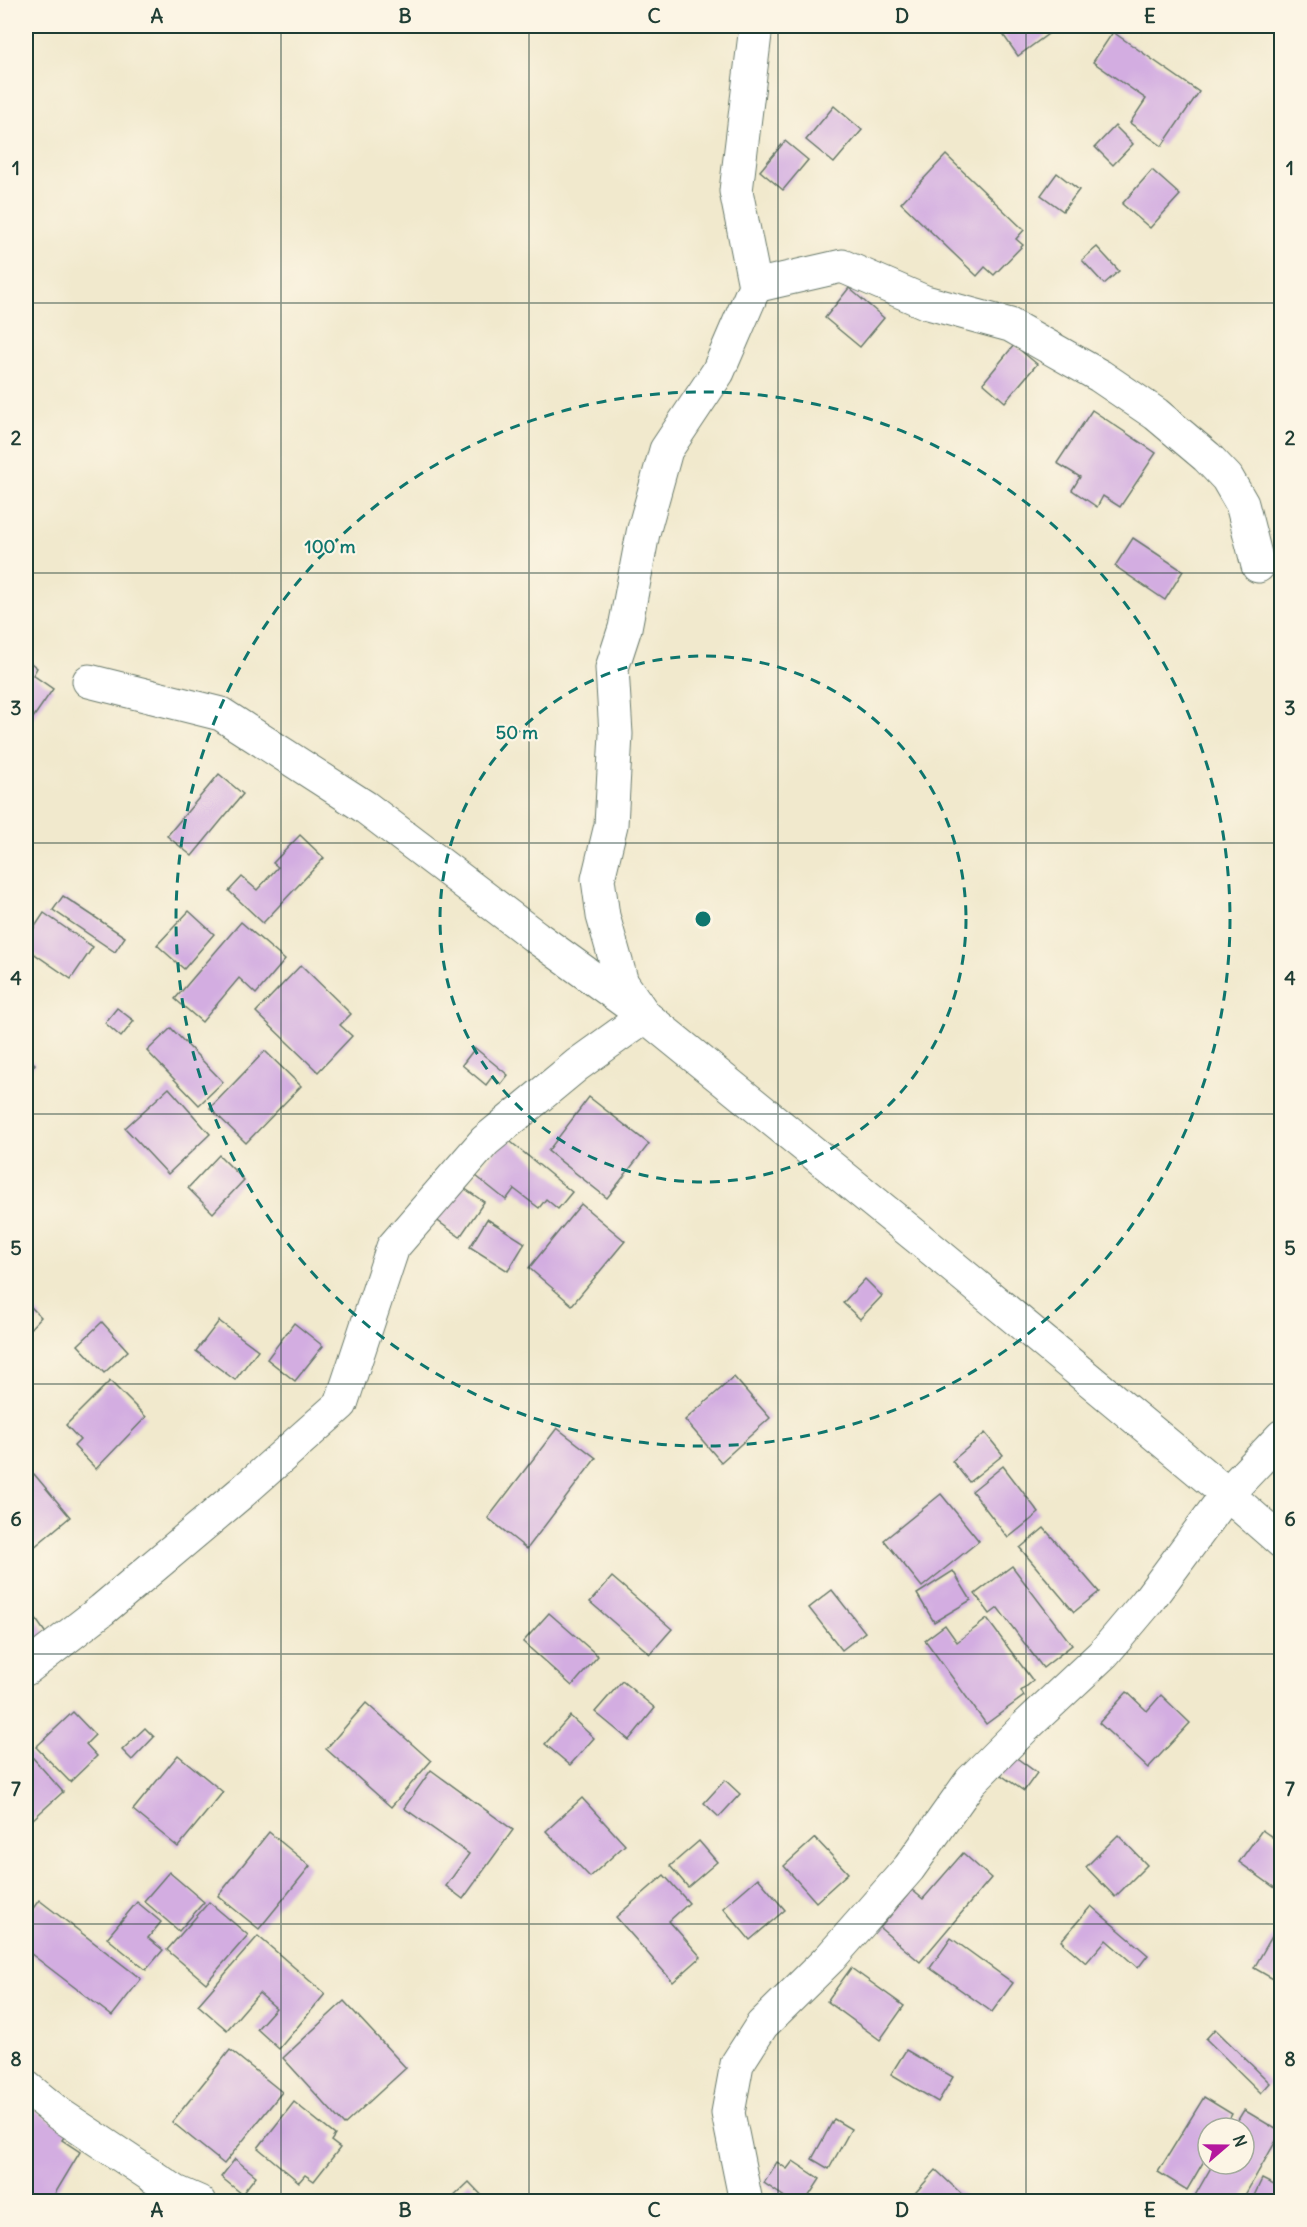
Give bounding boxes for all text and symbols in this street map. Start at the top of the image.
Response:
text: A [151,3,164,28]
text: B [398,3,412,28]
text: C [647,3,661,28]
text: D [895,3,909,28]
text: E [1144,3,1156,28]
text: 1 [12,155,20,180]
text: 1 [1286,155,1294,180]
text: 2 [11,425,22,450]
text: 2 [1285,425,1296,450]
text: 100 m [305,535,356,558]
text: 3 [10,695,22,720]
text: 3 [1284,695,1296,720]
text: 50 m [496,721,538,744]
centre of rings [693,909,713,929]
text: 4 [10,965,22,990]
text: 4 [1284,965,1296,990]
text: 5 [10,1235,22,1260]
text: 5 [1284,1235,1296,1260]
text: 6 [10,1506,22,1531]
text: 6 [1284,1506,1296,1531]
text: 7 [11,1776,21,1801]
text: 7 [1285,1776,1295,1801]
text: 8 [10,2046,22,2071]
text: 8 [1284,2046,1296,2071]
north arrow [1196,2116,1256,2176]
text: N [1229,2132,1251,2149]
text: A [151,2197,164,2222]
text: B [398,2197,412,2222]
text: C [647,2197,661,2222]
text: D [895,2197,909,2222]
text: E [1144,2197,1156,2222]

